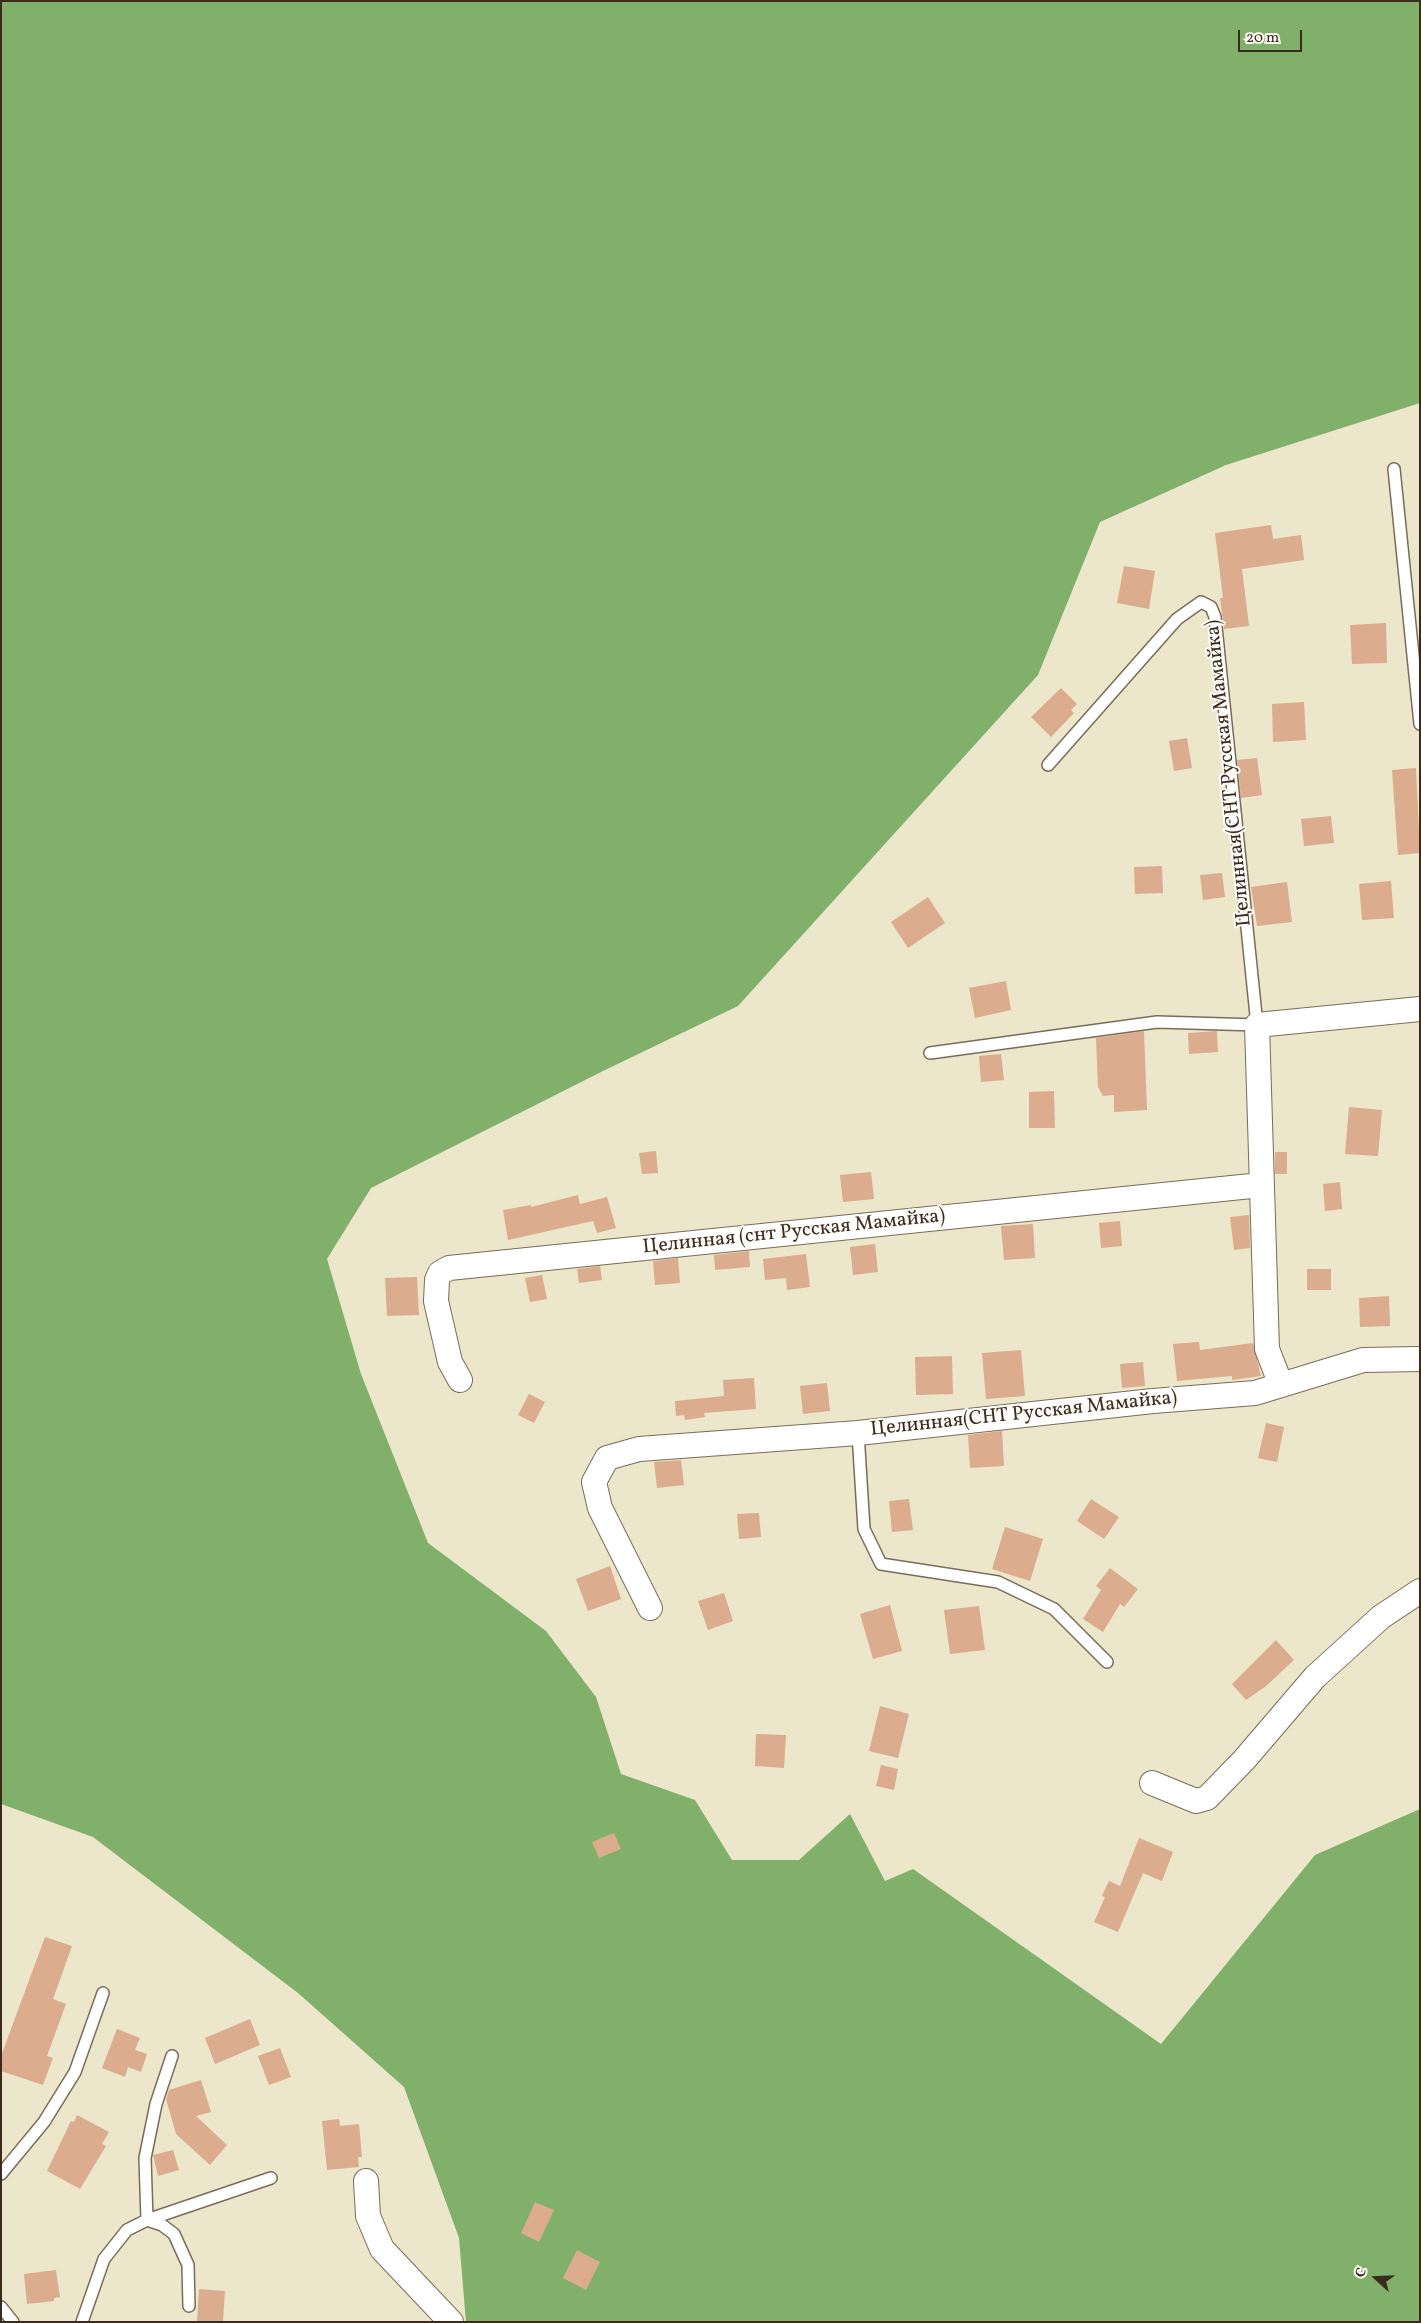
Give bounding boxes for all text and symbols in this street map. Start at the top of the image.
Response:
scale bar [1241,20,1305,52]
text: 20 m [1246,28,1279,49]
street label: Целинная(СНТ Русская Мамайка) [1202,618,1258,928]
street label: Целинная (снт Русская Мамайка) [642,1205,946,1261]
street label: Целинная(СНТ Русская Мамайка) [869,1387,1179,1443]
north arrow [1351,2253,1401,2303]
text: С [1351,2265,1372,2280]

